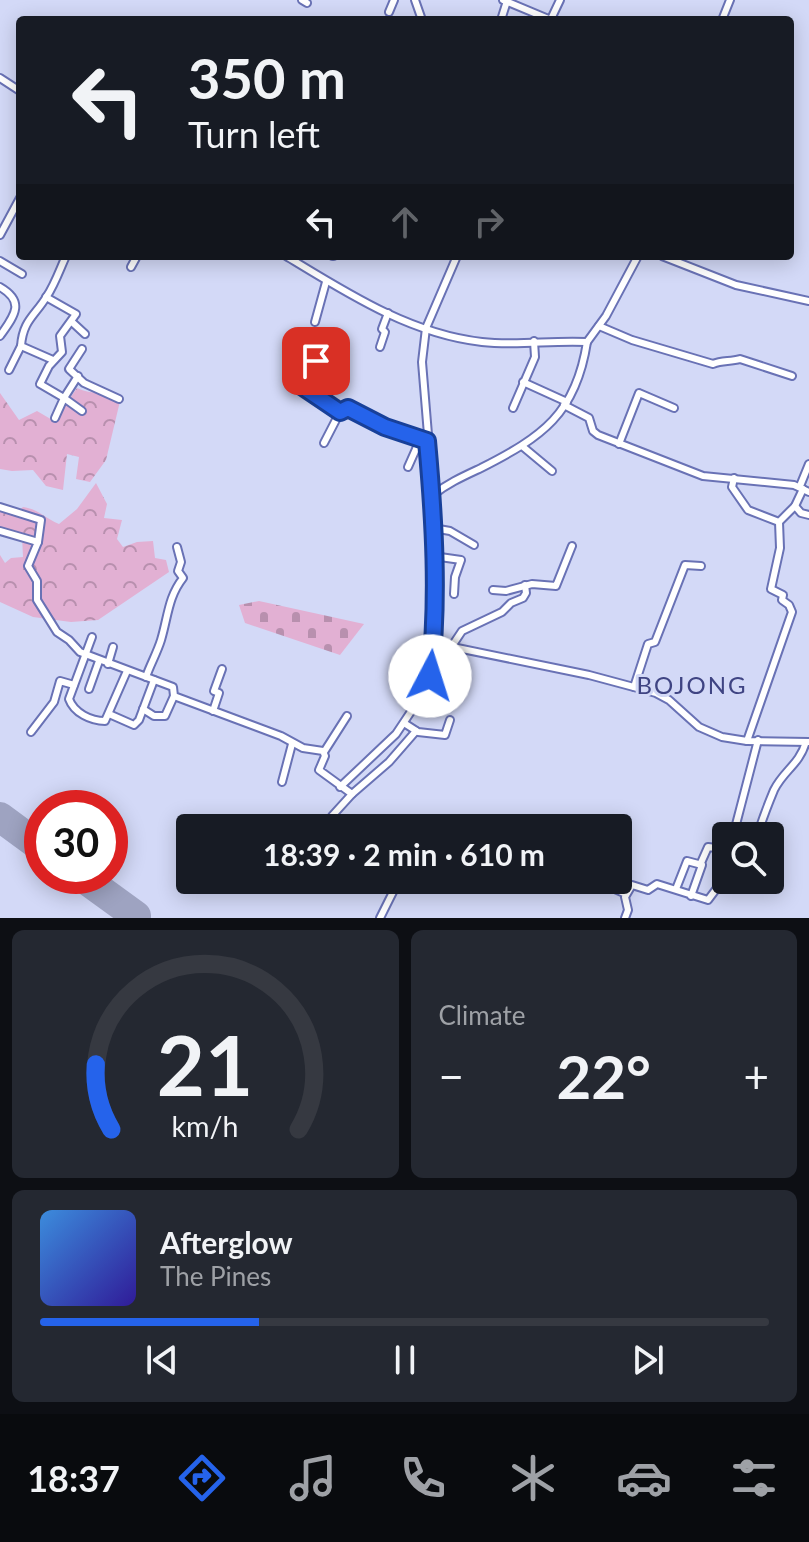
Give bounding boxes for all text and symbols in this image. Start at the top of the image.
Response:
text: 350 m [188,44,346,111]
icon: left [56,48,160,152]
text: Turn left [188,112,320,156]
icon: left [299,200,343,244]
icon: ahead [383,200,427,244]
icon: right [467,200,511,244]
pin [282,327,350,395]
icon: arrive [294,339,338,383]
position arrow [388,634,472,718]
district label: BOJONG [636,670,748,699]
speed limit sign: 30 [24,790,128,894]
map controls [712,822,784,894]
button: search [712,822,784,894]
text: 18:39 · 2 min · 610 m [263,836,545,872]
text: Climate [439,999,525,1031]
text: 21 [157,1014,254,1114]
text: 22° [556,1040,651,1112]
text: − [439,1050,464,1102]
text: + [743,1050,769,1102]
text: km/h [172,1109,239,1143]
text: Afterglow [160,1224,293,1260]
text: The Pines [160,1260,271,1292]
icon: previous [140,1338,184,1382]
icon: pause [383,1338,427,1382]
icon: next [626,1338,670,1382]
icon: directions [174,1450,230,1506]
icon: music [285,1450,341,1506]
icon: phone [395,1450,451,1506]
icon: climate [505,1450,561,1506]
icon: car [616,1450,672,1506]
icon: filters [726,1450,782,1506]
text: 18:37 [27,1456,120,1500]

